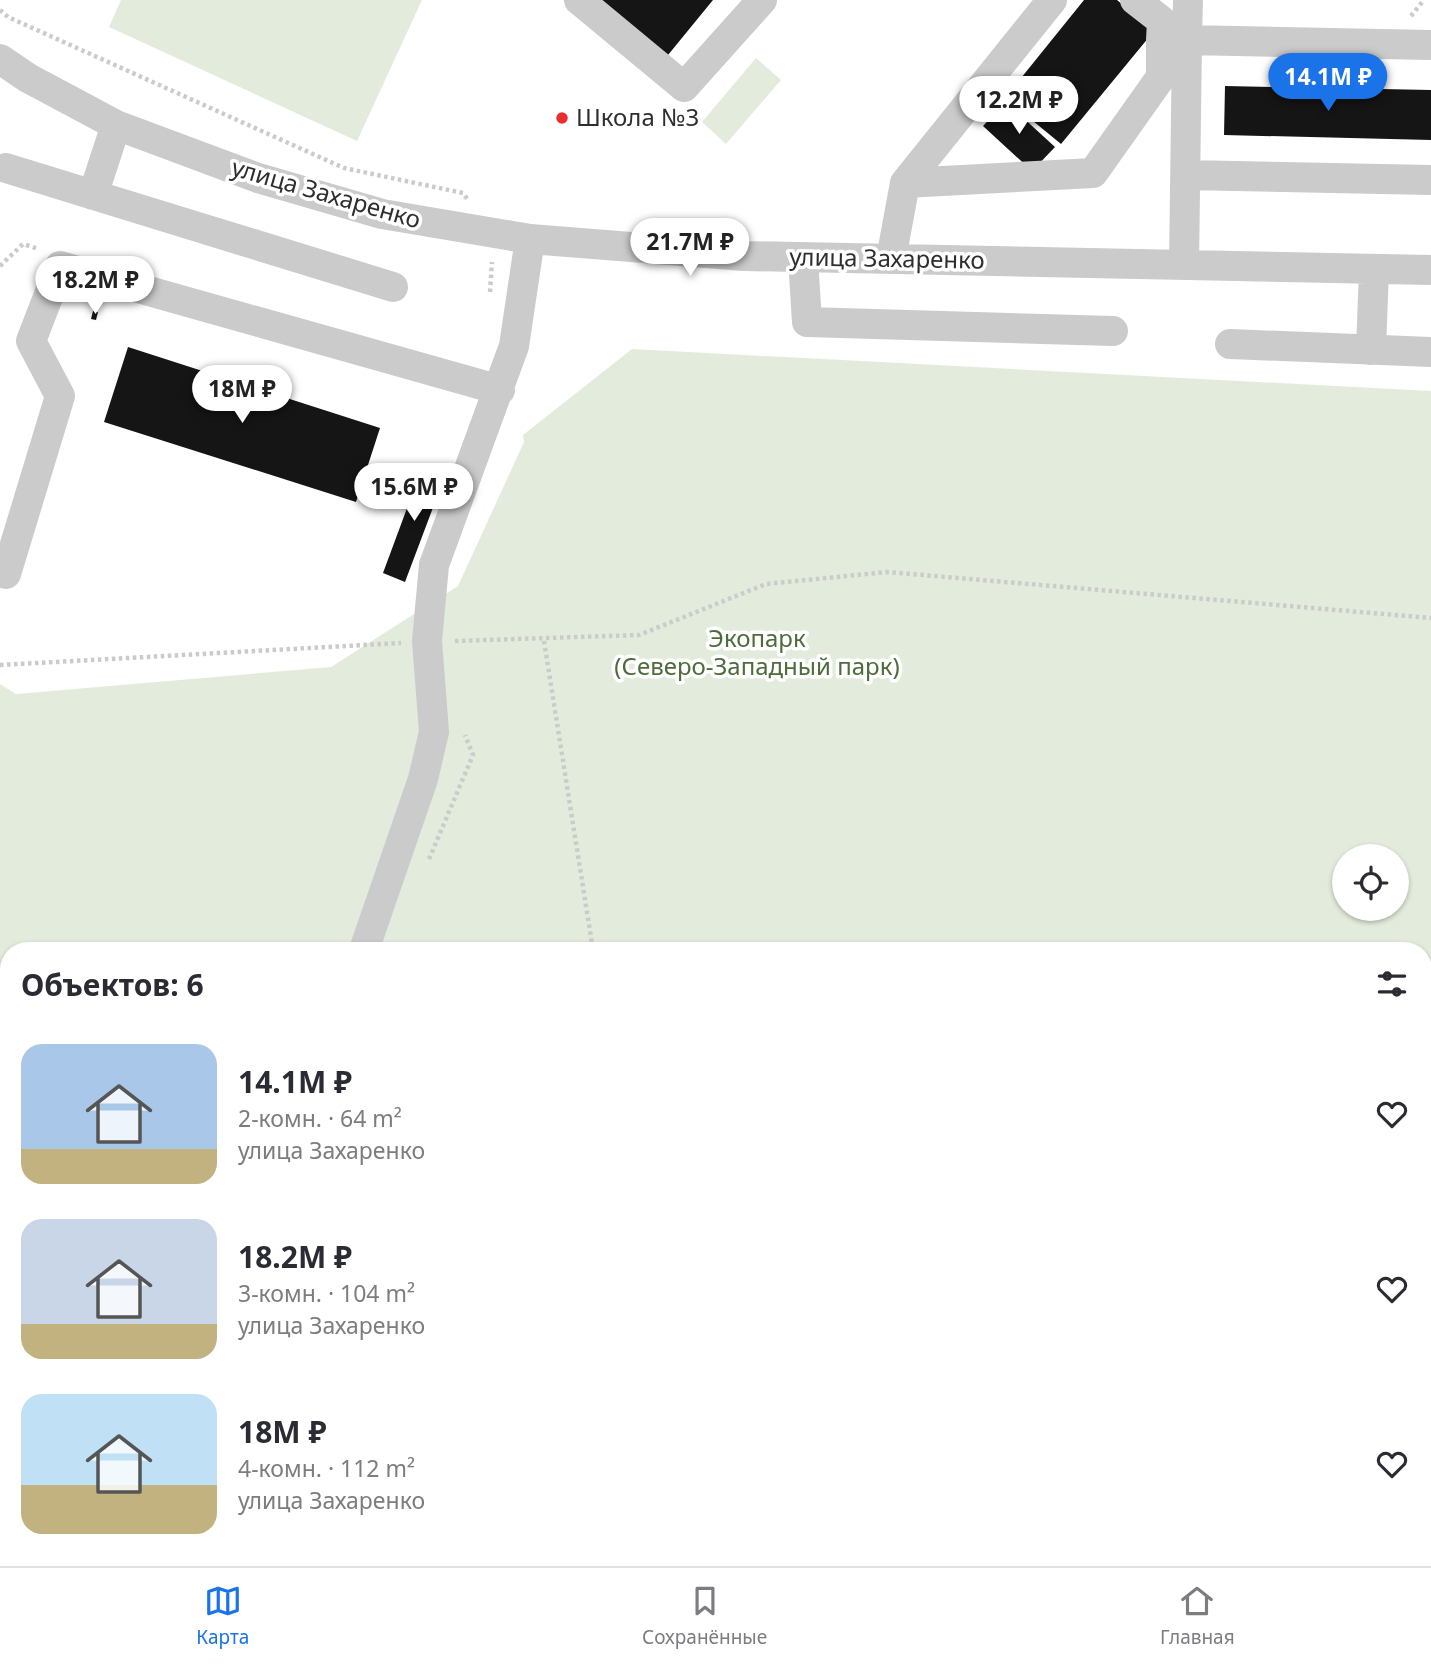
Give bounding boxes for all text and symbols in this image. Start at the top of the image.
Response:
pin: 14.1M ₽ [1263,54,1393,113]
text: 14.1M ₽ [1284,60,1372,92]
pin: 12.2M ₽ [954,76,1084,136]
text: 12.2M ₽ [975,83,1063,115]
place label: Школа №3 [576,100,699,133]
marker: Школа №3 [554,110,570,126]
street label: улица Захаренко [228,150,425,235]
pin: 21.7M ₽ [625,218,755,278]
text: 21.7M ₽ [646,225,734,257]
street label: улица Захаренко [789,239,985,276]
pin: 18.2M ₽ [30,256,160,316]
text: 18.2M ₽ [51,263,139,295]
pin: 18M ₽ [193,366,291,425]
text: 18M ₽ [208,372,276,404]
pin: 15.6M ₽ [349,463,479,523]
text: 15.6M ₽ [370,470,458,502]
park label: Экопарк (Северо-Западный парк) [614,621,900,682]
map controls [1332,844,1409,921]
button: locate [1332,844,1409,921]
text: Объектов: 6 [21,964,204,1005]
icon: filters [1373,965,1411,1003]
text: 14.1M ₽ [238,1061,352,1102]
icon: home [77,1072,161,1156]
icon: heart [1373,1095,1411,1133]
text: 2-комн. · 64 m² [238,1102,402,1134]
text: улица Захаренко [238,1134,425,1166]
text: 18.2M ₽ [238,1236,352,1277]
icon: home [77,1247,161,1331]
icon: heart [1373,1270,1411,1308]
text: 3-комн. · 104 m² [238,1277,415,1309]
text: улица Захаренко [238,1309,425,1341]
text: 18M ₽ [238,1411,326,1452]
icon: home [77,1422,161,1506]
icon: heart [1373,1445,1411,1483]
text: 4-комн. · 112 m² [238,1452,415,1484]
text: улица Захаренко [238,1484,425,1516]
tab: Карта [196,1582,249,1650]
tab: Сохранённые [642,1582,767,1650]
tab: Главная [1160,1582,1235,1650]

